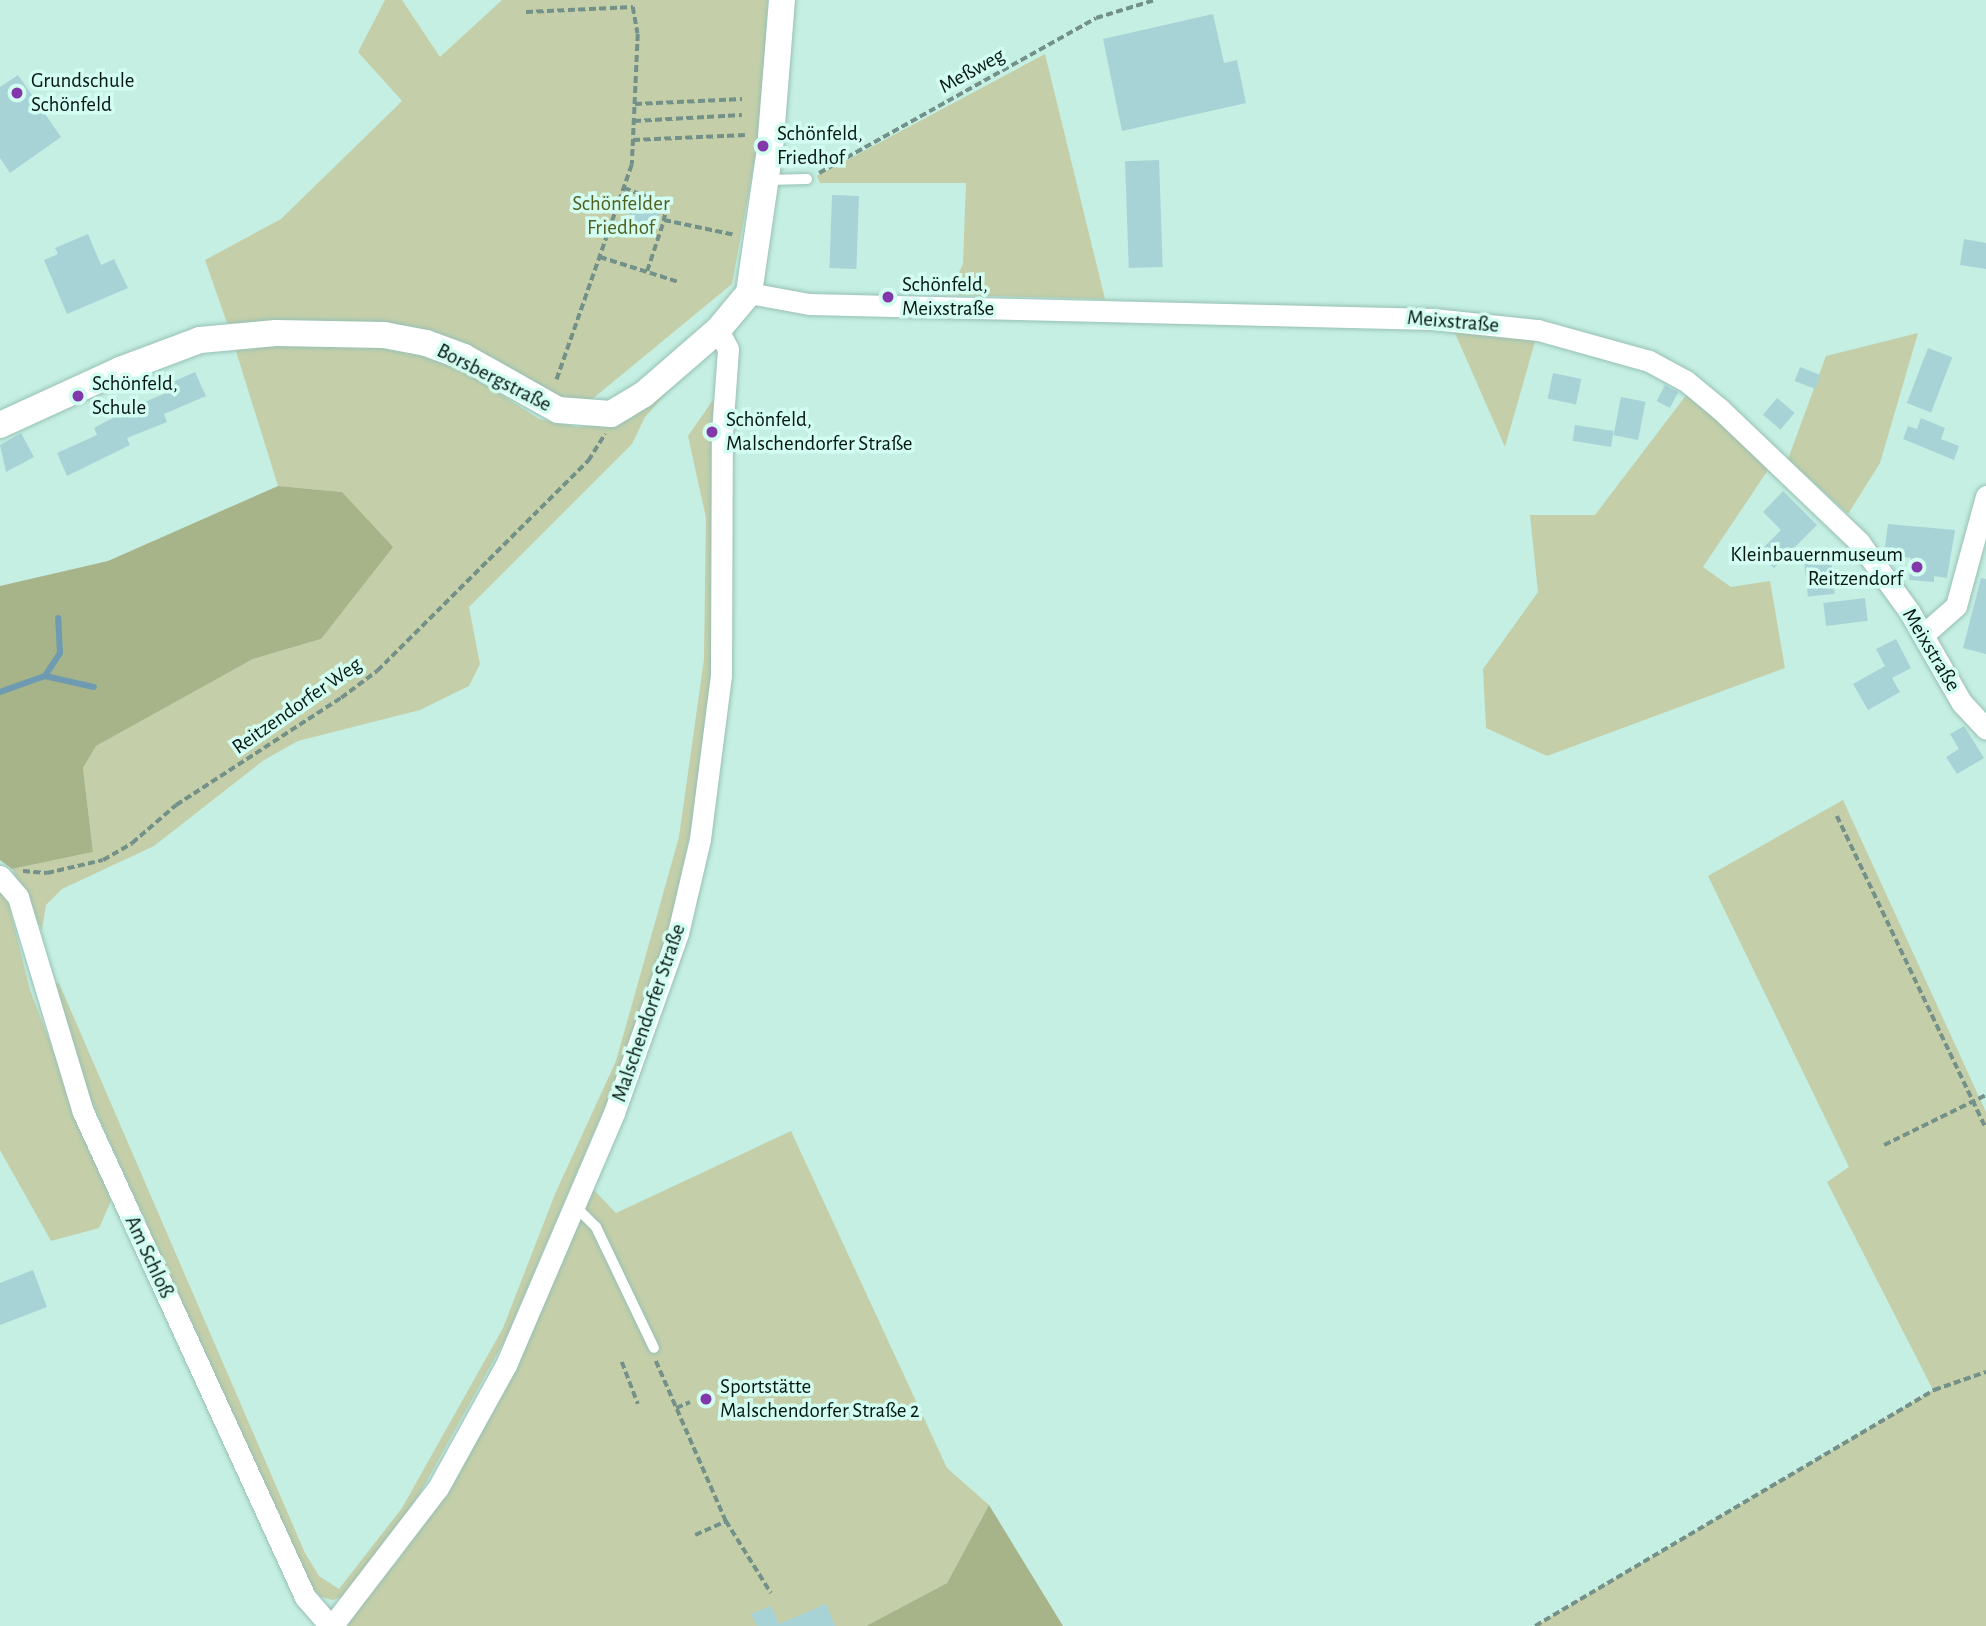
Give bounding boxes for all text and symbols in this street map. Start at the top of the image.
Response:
street label: Meßweg [935,43,1009,99]
place label: Grundschule Schönfeld [31,68,135,118]
marker: Grundschule Schönfeld [9,85,25,101]
place label: Schönfeld, Friedhof [777,121,863,171]
marker: Schönfeld, Friedhof [755,138,771,154]
park label: Schönfelder Friedhof [572,191,670,241]
place label: Schönfeld, Meixstraße [902,272,994,322]
marker: Schönfeld, Meixstraße [880,289,896,305]
street label: Meixstraße [1406,305,1500,339]
street label: Borsbergstraße [432,338,556,418]
place label: Schönfeld, Schule [92,371,178,421]
marker: Schönfeld, Schule [70,388,86,404]
place label: Schönfeld, Malschendorfer Straße [726,407,912,457]
marker: Schönfeld, Malschendorfer Straße [704,424,720,440]
place label: Kleinbauernmuseum Reitzendorf [1730,542,1903,592]
marker: Kleinbauernmuseum Reitzendorf [1909,559,1925,575]
street label: Meixstraße [1896,604,1966,696]
street label: Reitzendorfer Weg [227,652,367,760]
street label: Malschendorfer Straße [607,921,691,1105]
street label: Am Schloß [119,1212,179,1302]
place label: Sportstätte Malschendorfer Straße 2 [720,1374,919,1424]
marker: Sportstätte Malschendorfer Straße 2 [698,1391,714,1407]

